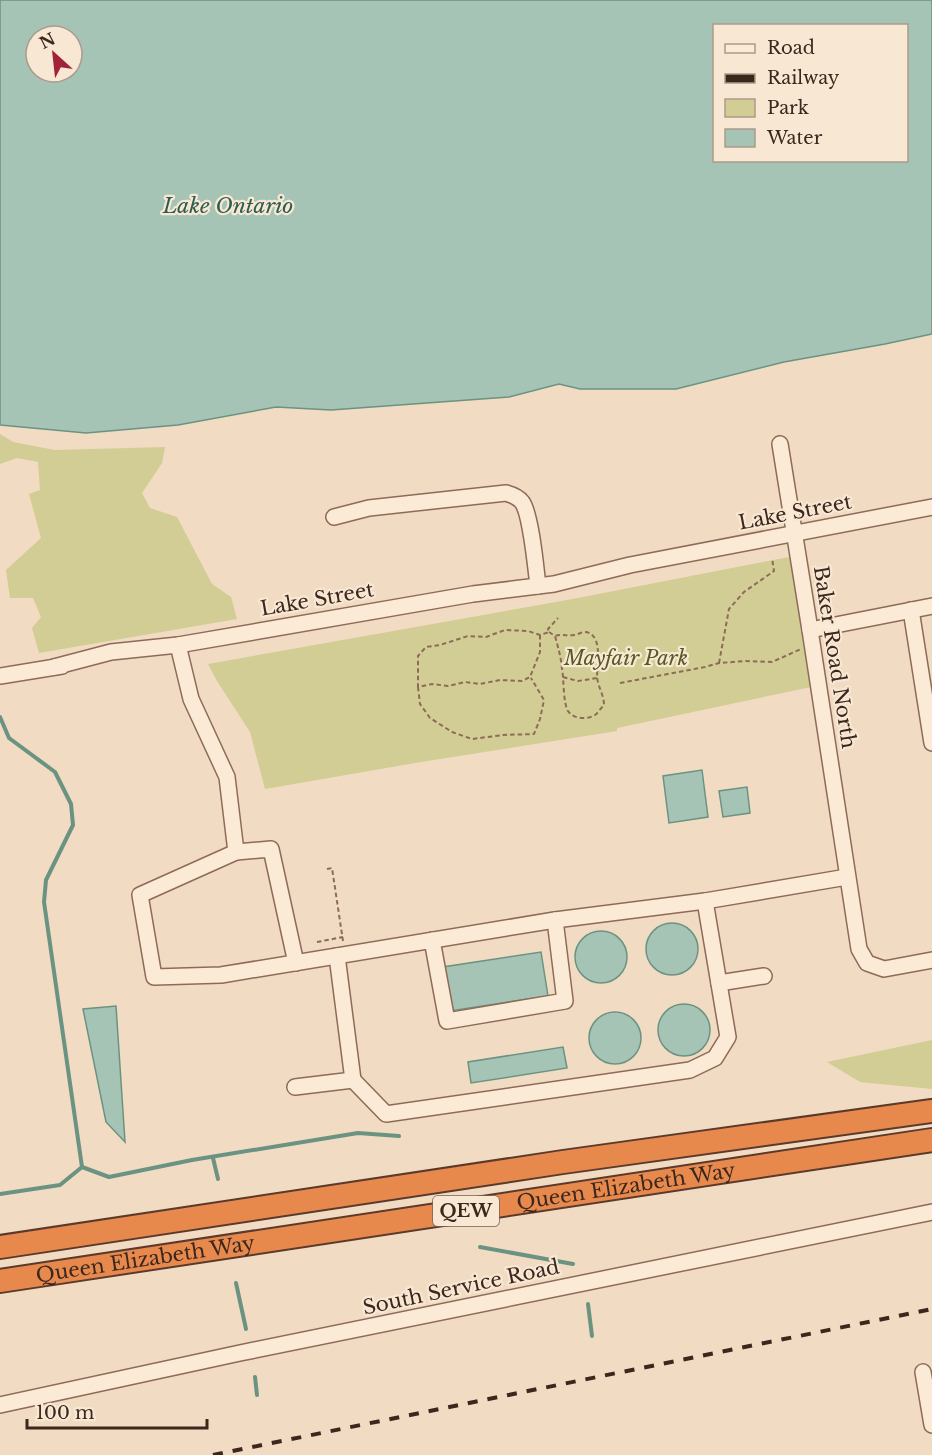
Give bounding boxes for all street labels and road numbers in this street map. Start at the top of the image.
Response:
street label: Lake Street [736,489,854,535]
street label: Baker Road North [809,564,861,750]
street label: Lake Street [259,577,376,621]
street label: Queen Elizabeth Way [515,1158,737,1215]
road number: QEW [433,1196,499,1226]
street label: Queen Elizabeth Way [34,1231,257,1287]
street label: South Service Road [360,1254,562,1320]

